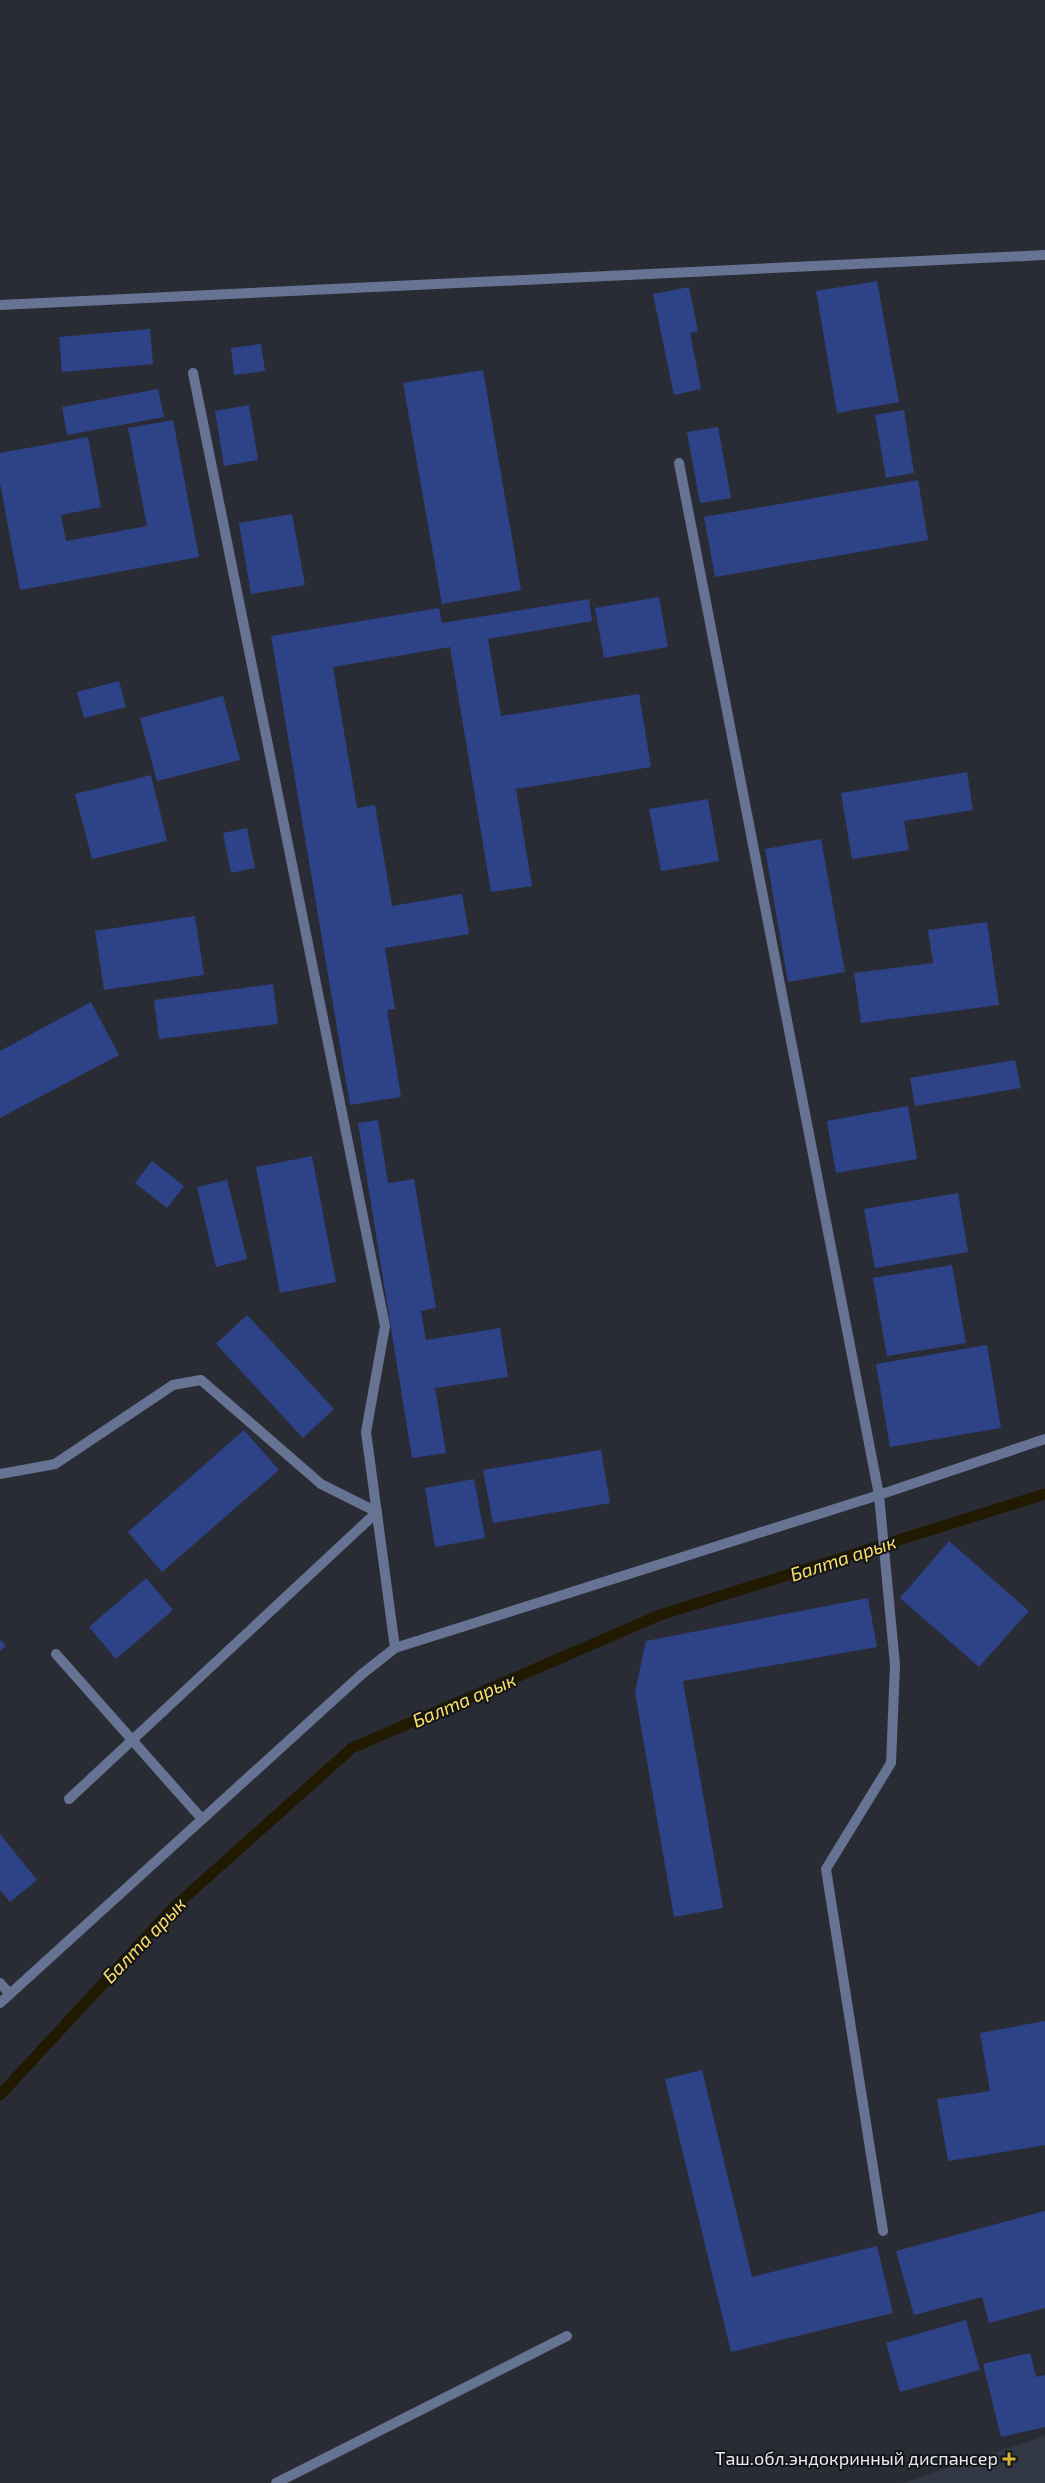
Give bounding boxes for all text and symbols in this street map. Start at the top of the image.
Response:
water label: Балта арык [787,1530,899,1586]
water label: Балта арык [409,1667,519,1732]
water label: Балта арык [97,1892,190,1987]
place label: Таш.обл.эндокринный диспансер [715,2447,998,2469]
marker: Таш.обл.эндокринный диспансер [1002,2452,1016,2466]

